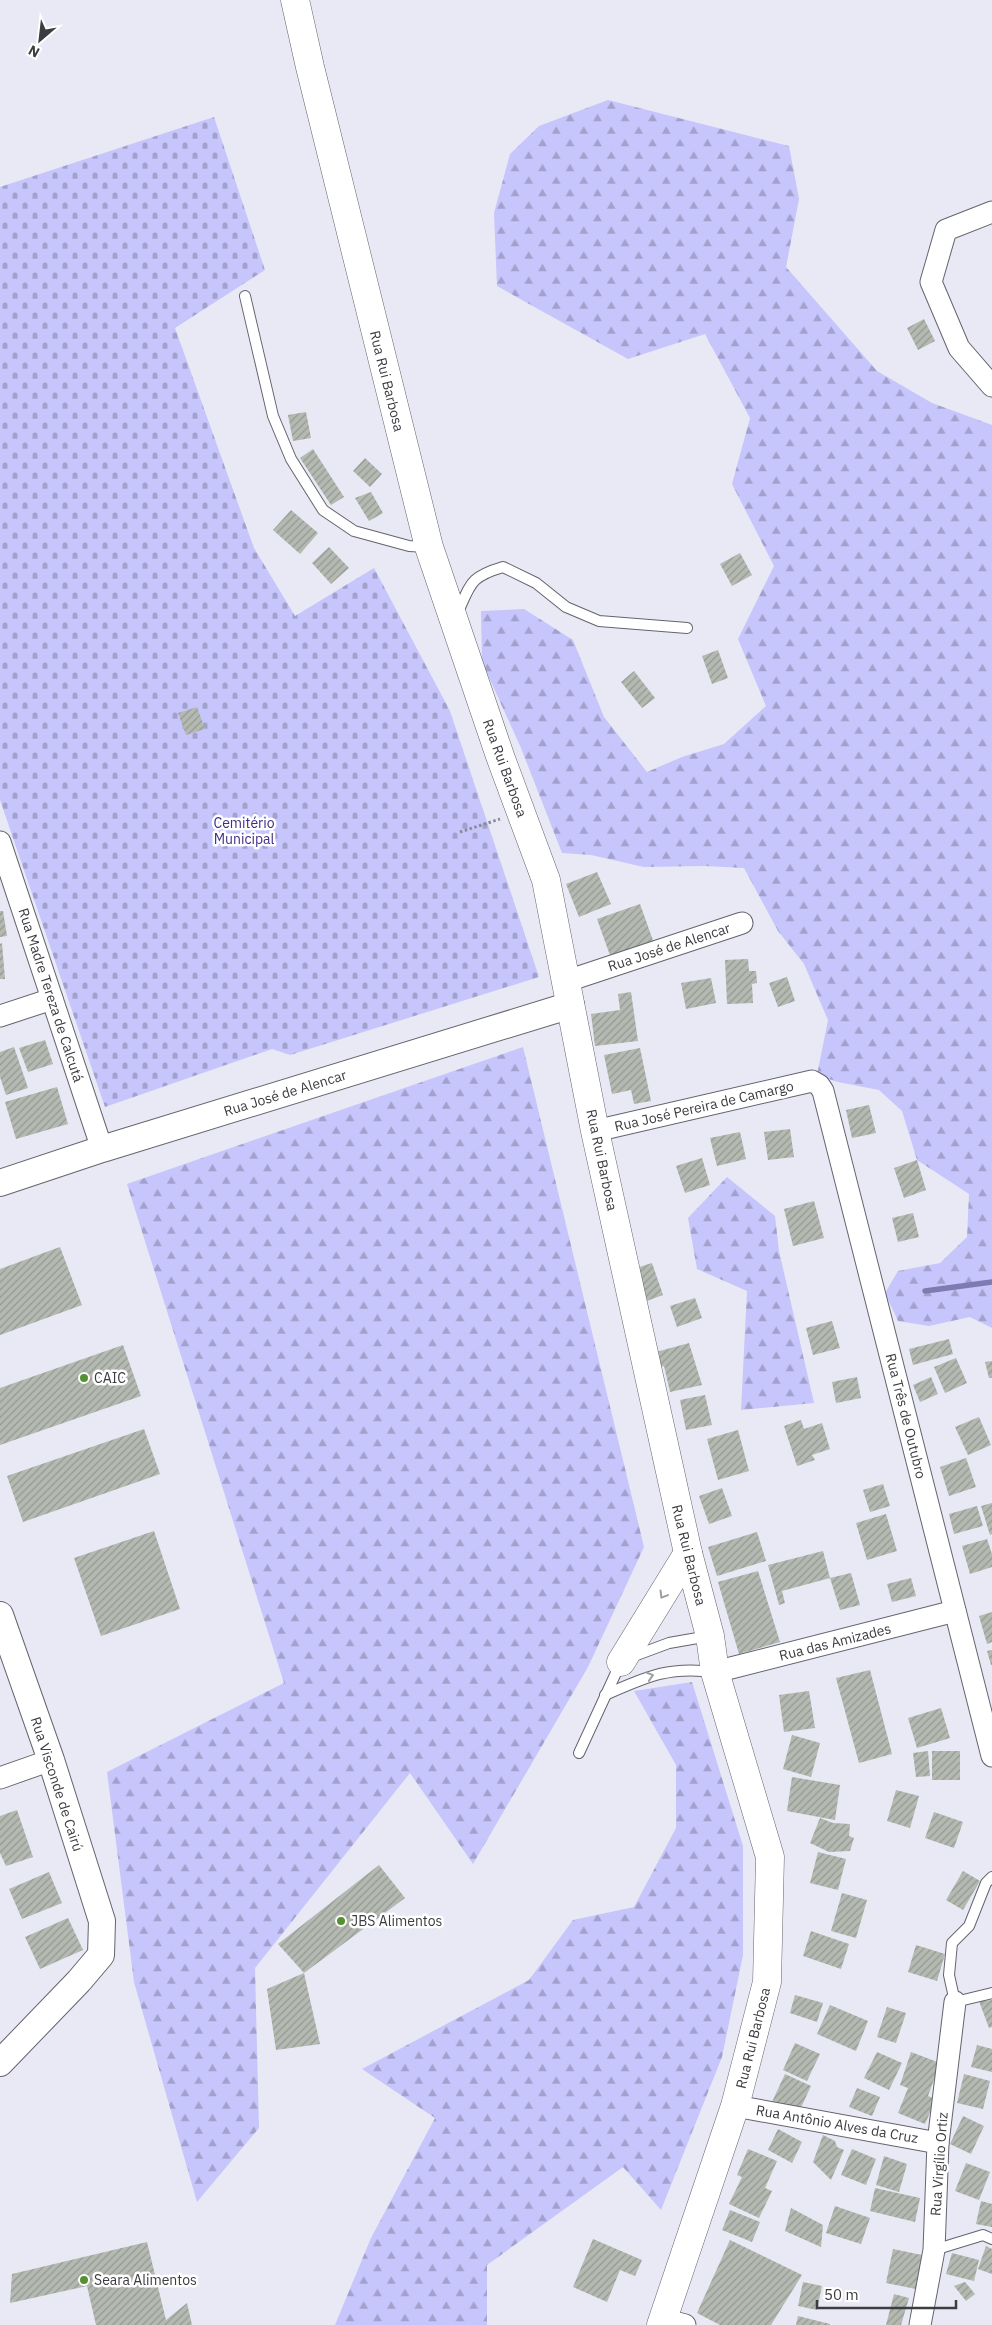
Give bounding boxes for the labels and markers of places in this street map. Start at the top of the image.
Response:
place label: CAIC [94,1369,126,1387]
marker: CAIC [78,1372,90,1384]
place label: JBS Alimentos [351,1912,443,1930]
marker: JBS Alimentos [335,1915,347,1927]
place label: Seara Alimentos [94,2271,197,2289]
marker: Seara Alimentos [78,2274,90,2286]

